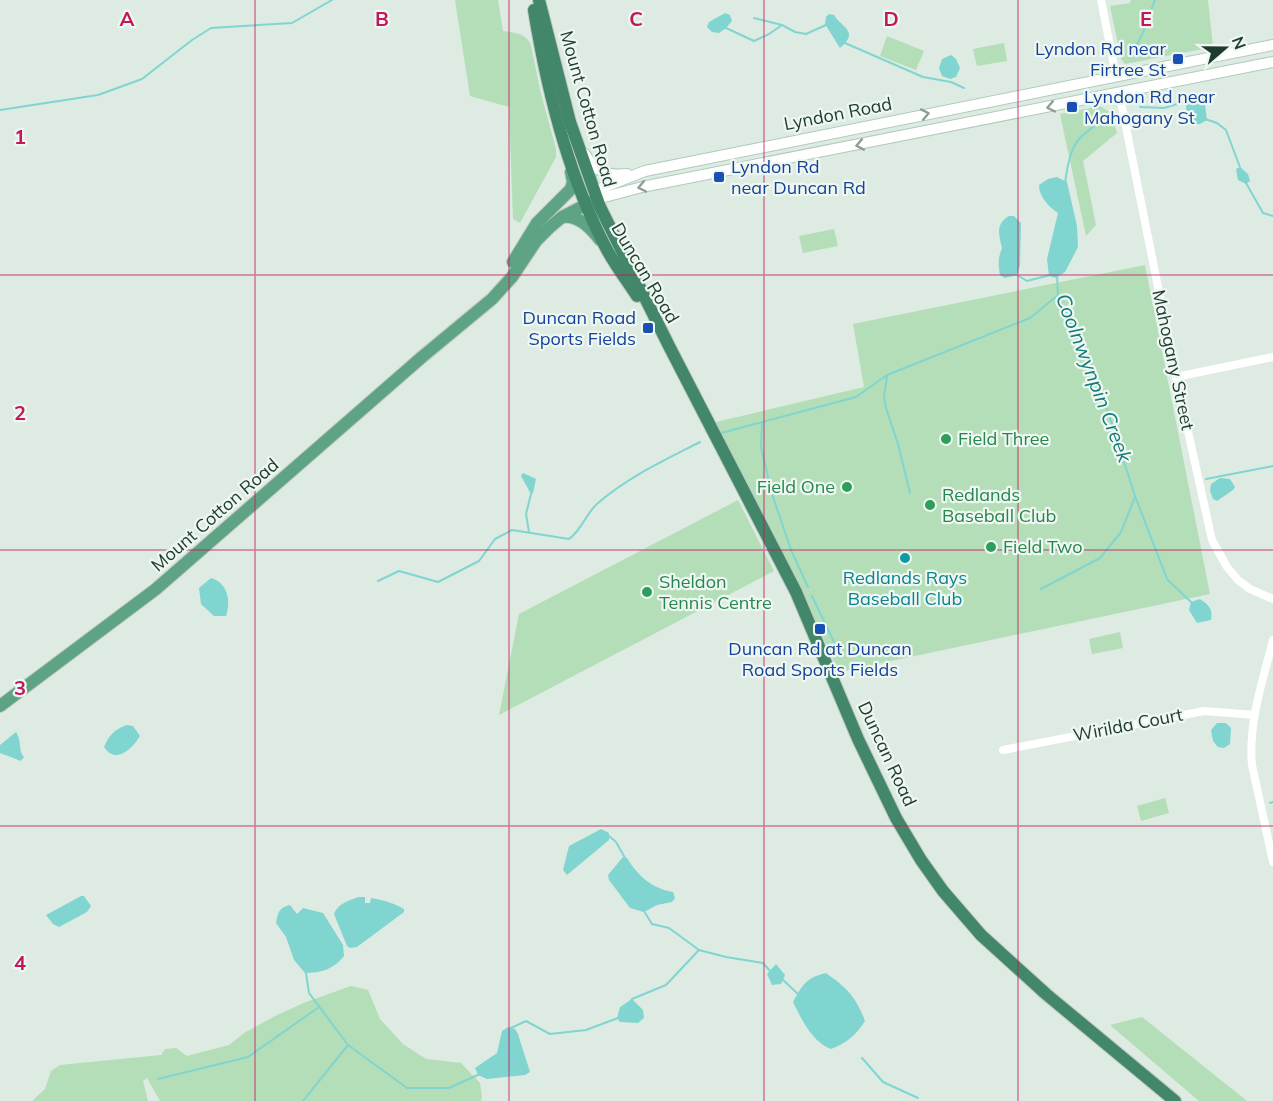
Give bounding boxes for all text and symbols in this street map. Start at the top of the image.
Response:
text: A [120,6,135,31]
text: B [375,6,389,31]
text: C [629,6,643,31]
text: D [883,6,899,31]
text: E [1140,6,1152,31]
north arrow [1195,18,1255,78]
street label: Mount Cotton Road [555,28,622,190]
text: N [1228,34,1251,52]
place label: Lyndon Rd near Firtree St [1035,37,1166,81]
marker: Lyndon Rd near Firtree St [1171,52,1185,66]
place label: Lyndon Rd near Mahogany St [1084,85,1215,129]
street label: Lyndon Road [782,92,894,135]
one-way arrow [1046,99,1056,112]
marker: Lyndon Rd near Mahogany St [1065,100,1079,114]
one-way arrow [920,109,930,122]
text: 1 [14,124,26,149]
one-way arrow [855,138,865,151]
place label: Lyndon Rd near Duncan Rd [731,155,866,199]
marker: Lyndon Rd near Duncan Rd [712,170,726,184]
one-way arrow [638,180,648,193]
street label: Duncan Road [606,218,684,327]
street label: Mahogany Street [1147,287,1200,432]
water label: Coolnwynpin Creek [1051,290,1138,466]
place label: Duncan Road Sports Fields [523,306,636,350]
marker: Duncan Road Sports Fields [641,321,655,335]
text: 2 [14,400,26,425]
place label: Field Three [958,427,1049,450]
marker: Field Three [939,432,953,446]
street label: Mount Cotton Road [146,453,283,576]
place label: Field One [757,475,835,498]
marker: Field One [840,480,854,494]
place label: Redlands Baseball Club [942,483,1056,527]
marker: Redlands Baseball Club [923,498,937,512]
place label: Field Two [1003,535,1082,558]
marker: Field Two [984,540,998,554]
marker: Redlands Rays Baseball Club [898,551,912,565]
place label: Redlands Rays Baseball Club [843,566,967,610]
place label: Sheldon Tennis Centre [659,570,772,614]
marker: Sheldon Tennis Centre [640,585,654,599]
marker: Duncan Rd at Duncan Road Sports Fields [813,622,827,636]
place label: Duncan Rd at Duncan Road Sports Fields [728,637,912,681]
text: 3 [14,675,26,700]
street label: Duncan Road [853,698,922,810]
street label: Wirilda Court [1071,703,1185,746]
text: 4 [14,950,26,975]

